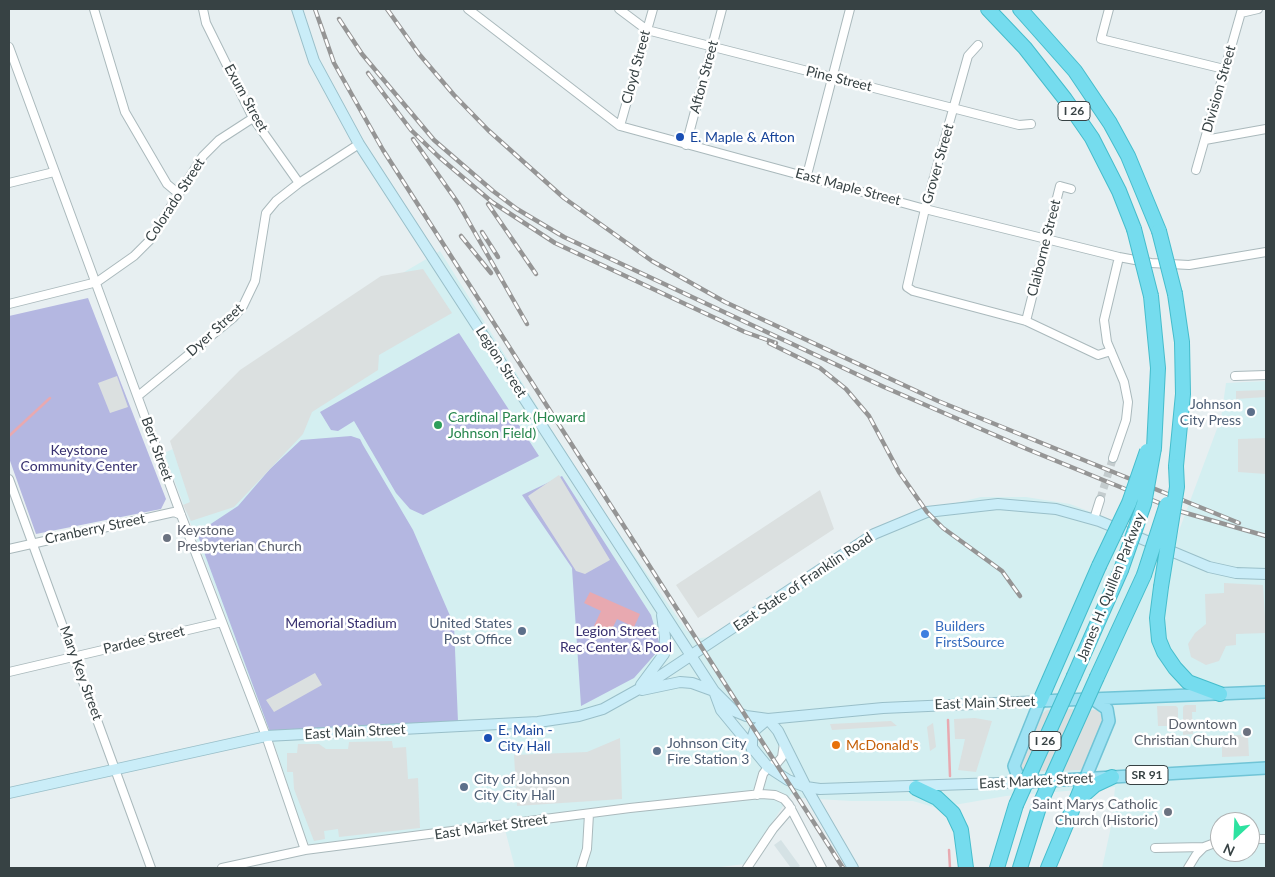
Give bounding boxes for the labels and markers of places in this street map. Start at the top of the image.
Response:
place label: E. Maple & Afton [690,129,795,145]
marker: E. Maple & Afton [674,131,686,143]
place label: Johnson City Press [1180,396,1241,428]
marker: Johnson City Press [1245,406,1257,418]
place label: Cardinal Park (Howard Johnson Field) [448,409,586,442]
marker: Cardinal Park (Howard Johnson Field) [432,419,444,431]
place label: Keystone Presbyterian Church [177,522,302,554]
marker: Keystone Presbyterian Church [161,532,173,544]
place label: United States Post Office [429,615,512,648]
place label: Builders FirstSource [935,618,1004,650]
marker: United States Post Office [516,625,528,637]
marker: Builders FirstSource [919,628,931,640]
place label: Downtown Christian Church [1134,716,1237,749]
place label: E. Main - City Hall [498,722,553,754]
marker: Downtown Christian Church [1241,726,1253,738]
marker: E. Main - City Hall [482,732,494,744]
place label: Johnson City Fire Station 3 [667,735,749,768]
place label: McDonald's [846,737,919,753]
marker: McDonald's [830,739,842,751]
marker: Johnson City Fire Station 3 [651,745,663,757]
place label: City of Johnson City City Hall [474,771,570,804]
marker: City of Johnson City City Hall [458,781,470,793]
place label: Saint Marys Catholic Church (Historic) [1032,796,1158,829]
marker: Saint Marys Catholic Church (Historic) [1162,806,1174,818]

